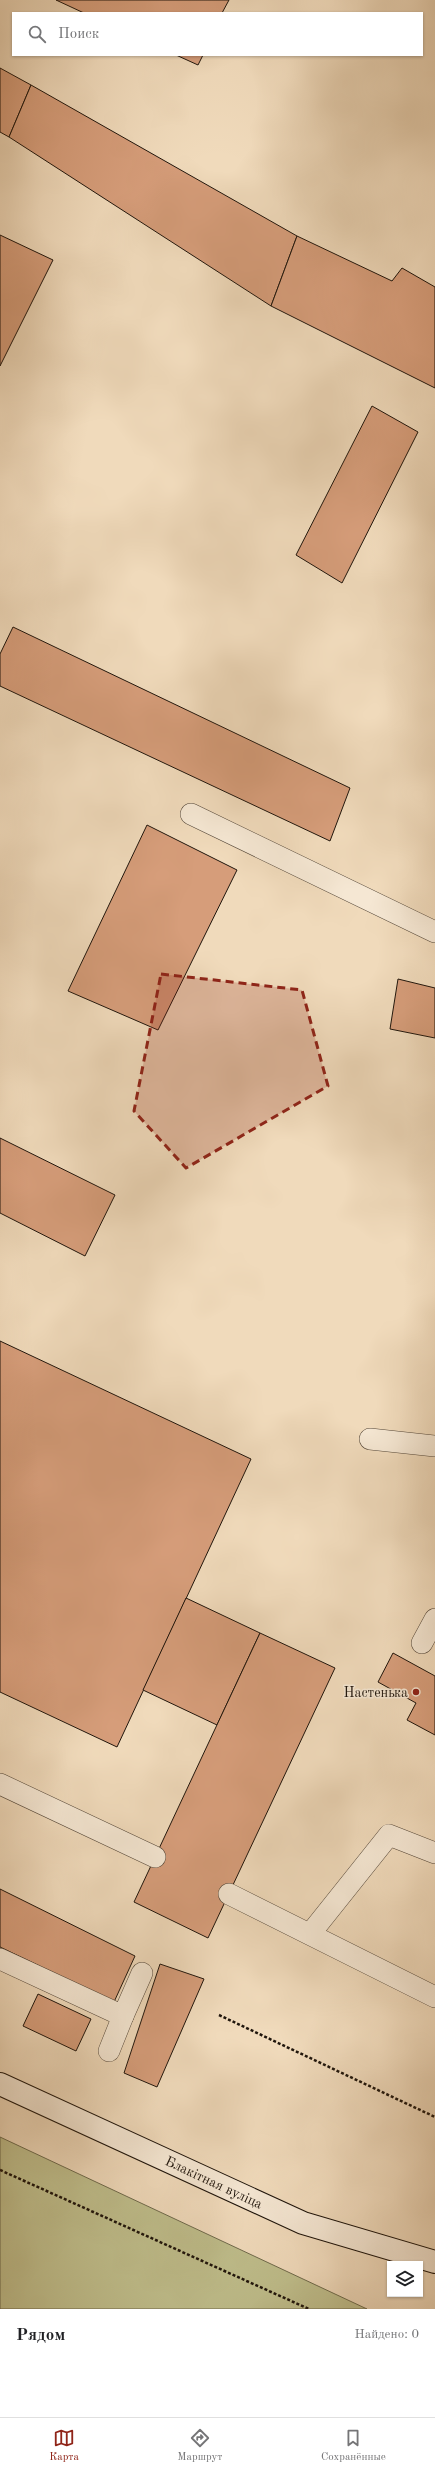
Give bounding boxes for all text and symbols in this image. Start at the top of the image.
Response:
search box [12,12,423,56]
icon: search [26,23,48,45]
text: Поиск [58,27,99,42]
place label: Настенька [343,1686,408,1700]
marker: Настенька [411,1687,421,1697]
street label: Блакітная вуліца [163,2154,265,2212]
map controls [387,2261,423,2297]
button: layers [387,2261,423,2297]
text: Рядом [16,2327,65,2344]
text: Найдено: 0 [355,2328,419,2341]
tab: Карта [49,2427,79,2465]
tab: Маршрут [177,2427,223,2465]
tab: Сохранённые [321,2427,386,2465]

